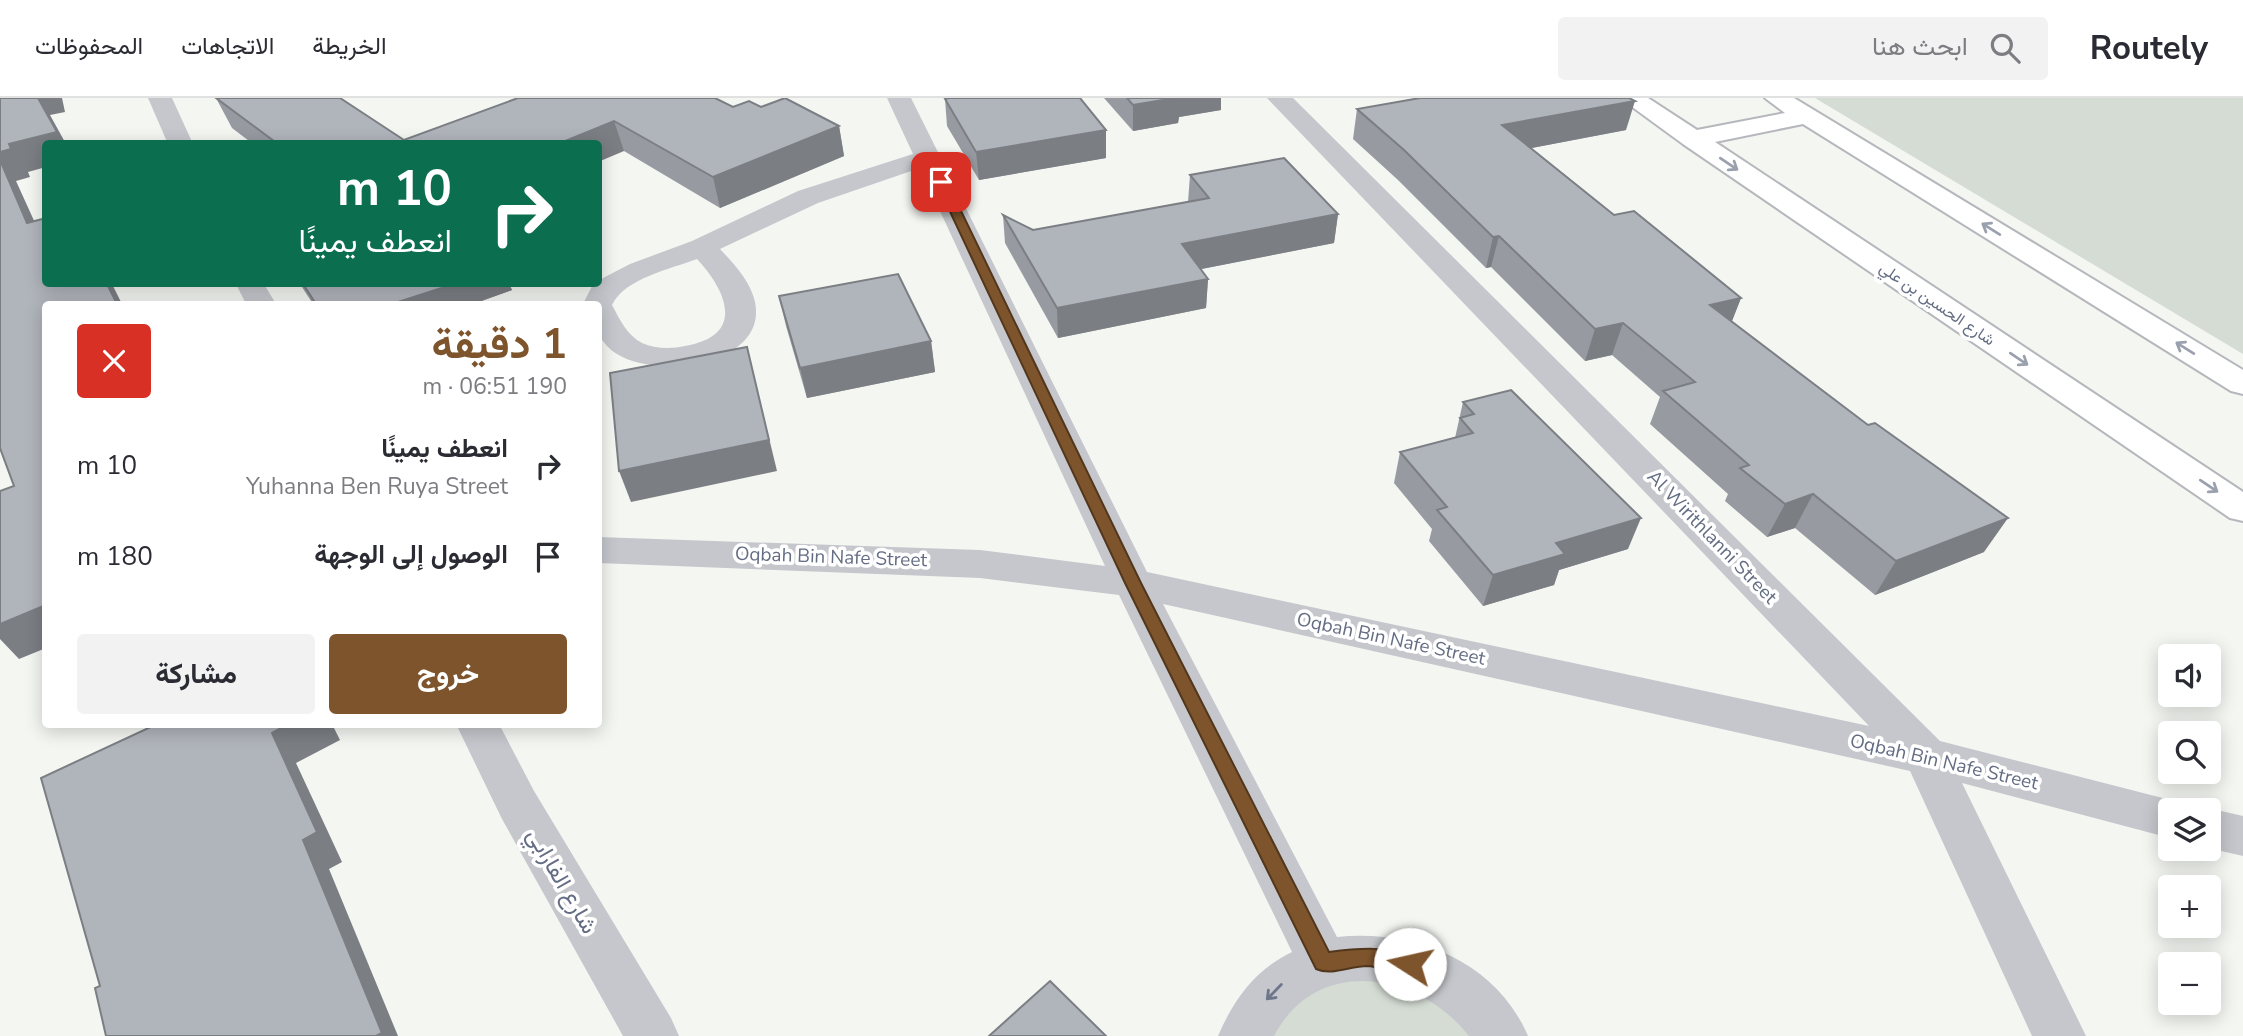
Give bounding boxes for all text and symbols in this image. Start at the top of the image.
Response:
search box [1558,17,2048,80]
text: Routely [2090,26,2208,71]
text: ابحث هنا [1872,29,1968,64]
icon: search [1986,29,2024,67]
text: المحفوظات [35,30,143,62]
text: الاتجاهات [181,30,274,62]
text: الخريطة [312,30,387,62]
pin [911,152,971,212]
text: 10 m [337,155,452,222]
one-way arrow [1719,157,1738,171]
icon: arrive [922,163,960,201]
icon: right [476,168,567,259]
text: انعطف يمينًا [299,220,452,263]
one-way arrow [1982,222,2001,237]
street label: شارع الحسين بن علي [1874,257,1999,353]
text: 1 دقيقة [431,316,567,373]
button: close [77,324,151,398]
one-way arrow [2175,341,2195,355]
one-way arrow [2009,352,2029,366]
text: 190 m · 06:51 [422,371,567,402]
text: انعطف يمينًا [381,431,508,466]
icon: right [529,447,567,485]
text: 10 m [77,448,137,483]
street label: Al Wirithlanni Street [1641,464,1783,610]
text: Yuhanna Ben Ruya Street [246,471,508,502]
one-way arrow [2198,479,2218,493]
text: الوصول إلى الوجهة [314,537,508,572]
icon: arrive [529,538,567,576]
text: 180 m [77,539,153,574]
street label: Oqbah Bin Nafe Street [734,541,928,573]
street label: Oqbah Bin Nafe Street [1294,606,1488,672]
button: مشاركة [77,634,315,714]
button: خروج [329,634,567,714]
map controls [2158,644,2221,1015]
button: sound [2158,644,2221,707]
button: search [2158,721,2221,784]
street label: Oqbah Bin Nafe Street [1847,728,2041,796]
button: layers [2158,798,2221,861]
street label: شارع الفارابي [517,823,605,941]
button: + [2158,875,2221,938]
position arrow [1373,927,1447,1001]
button: − [2158,952,2221,1015]
one-way arrow [1266,983,1283,1000]

